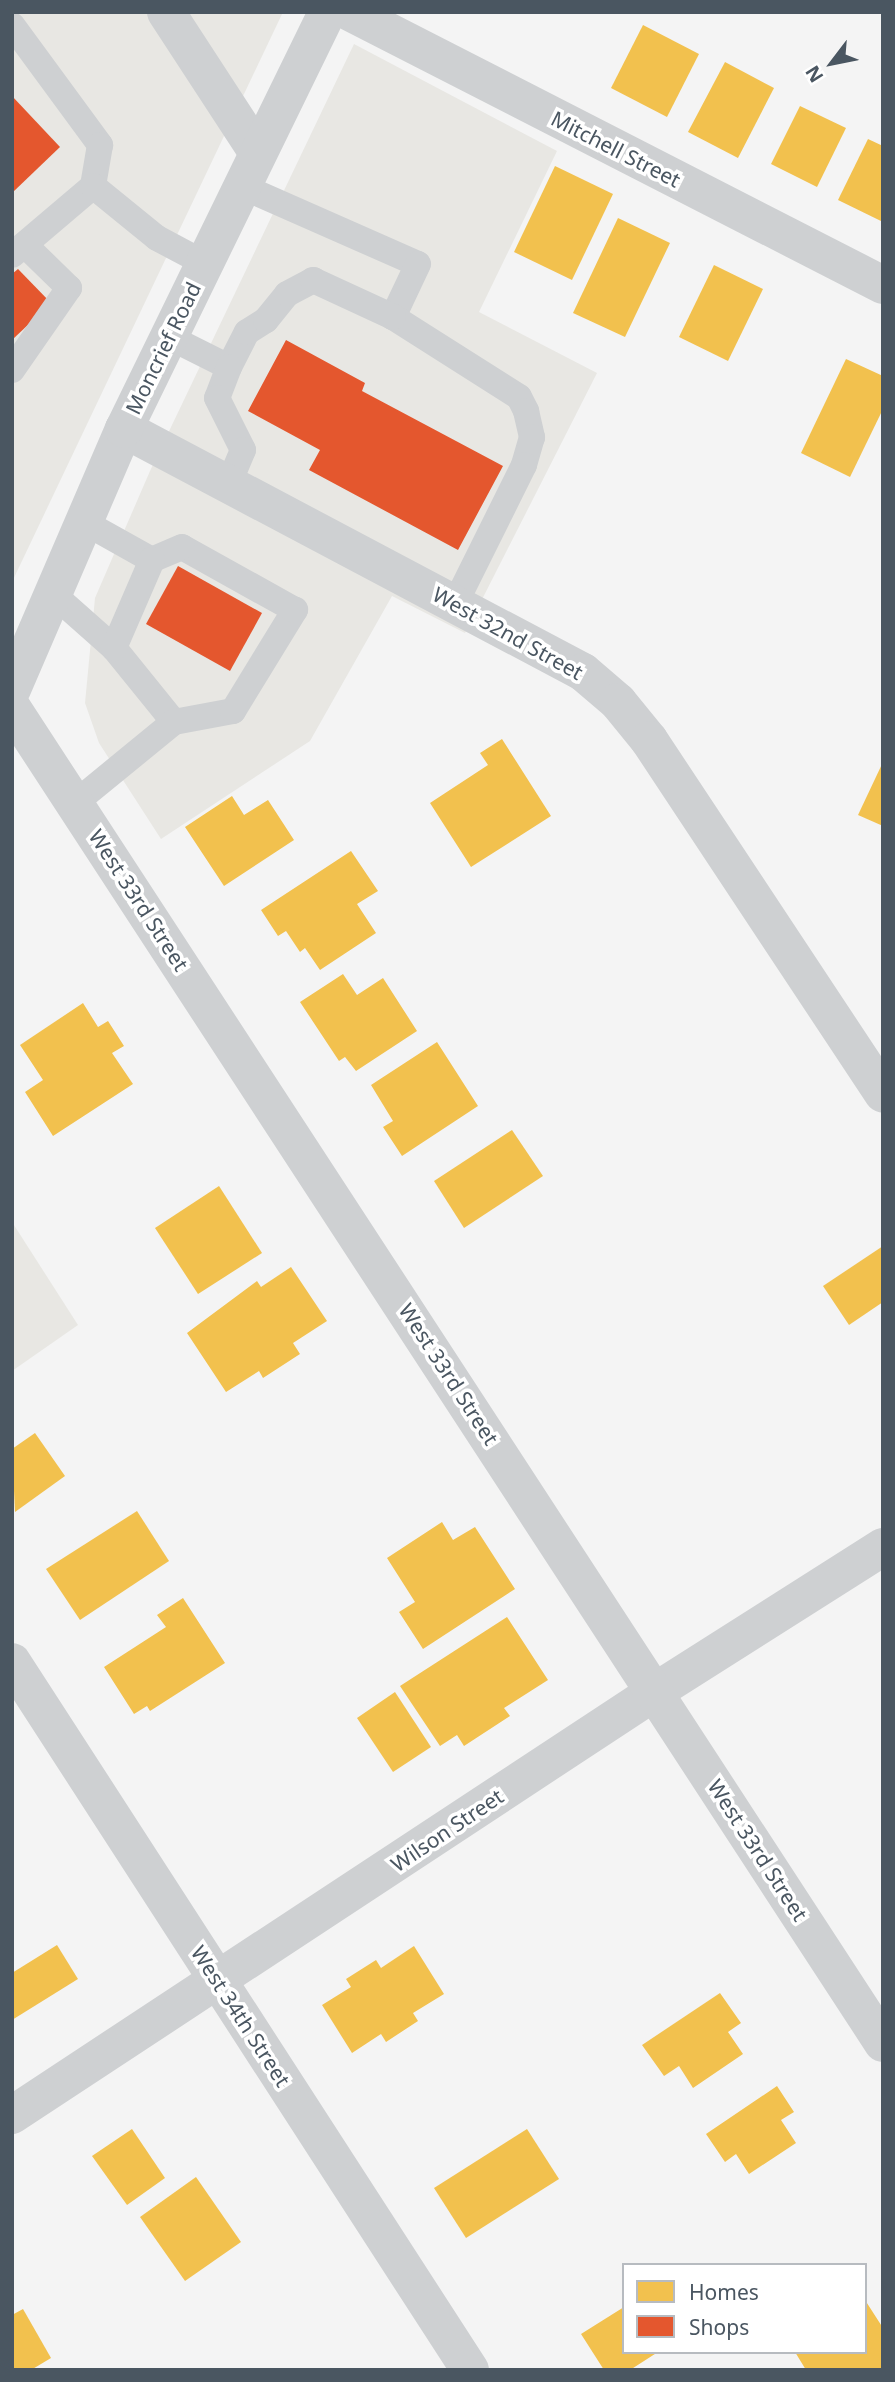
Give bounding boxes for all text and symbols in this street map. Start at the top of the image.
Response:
north arrow [797,28,867,98]
text: N [799,61,829,88]
street label: Mitchell Street [547,106,685,192]
street label: Moncrief Road [120,278,206,418]
street label: West 32nd Street [428,581,588,685]
street label: West 33rd Street [84,825,194,975]
street label: West 33rd Street [394,1299,504,1449]
street label: West 33rd Street [703,1775,813,1925]
street label: Wilson Street [386,1783,508,1877]
street label: West 34th Street [186,1941,296,2091]
legend [622,2263,867,2354]
text: Homes [689,2278,759,2306]
text: Shops [689,2313,749,2341]

